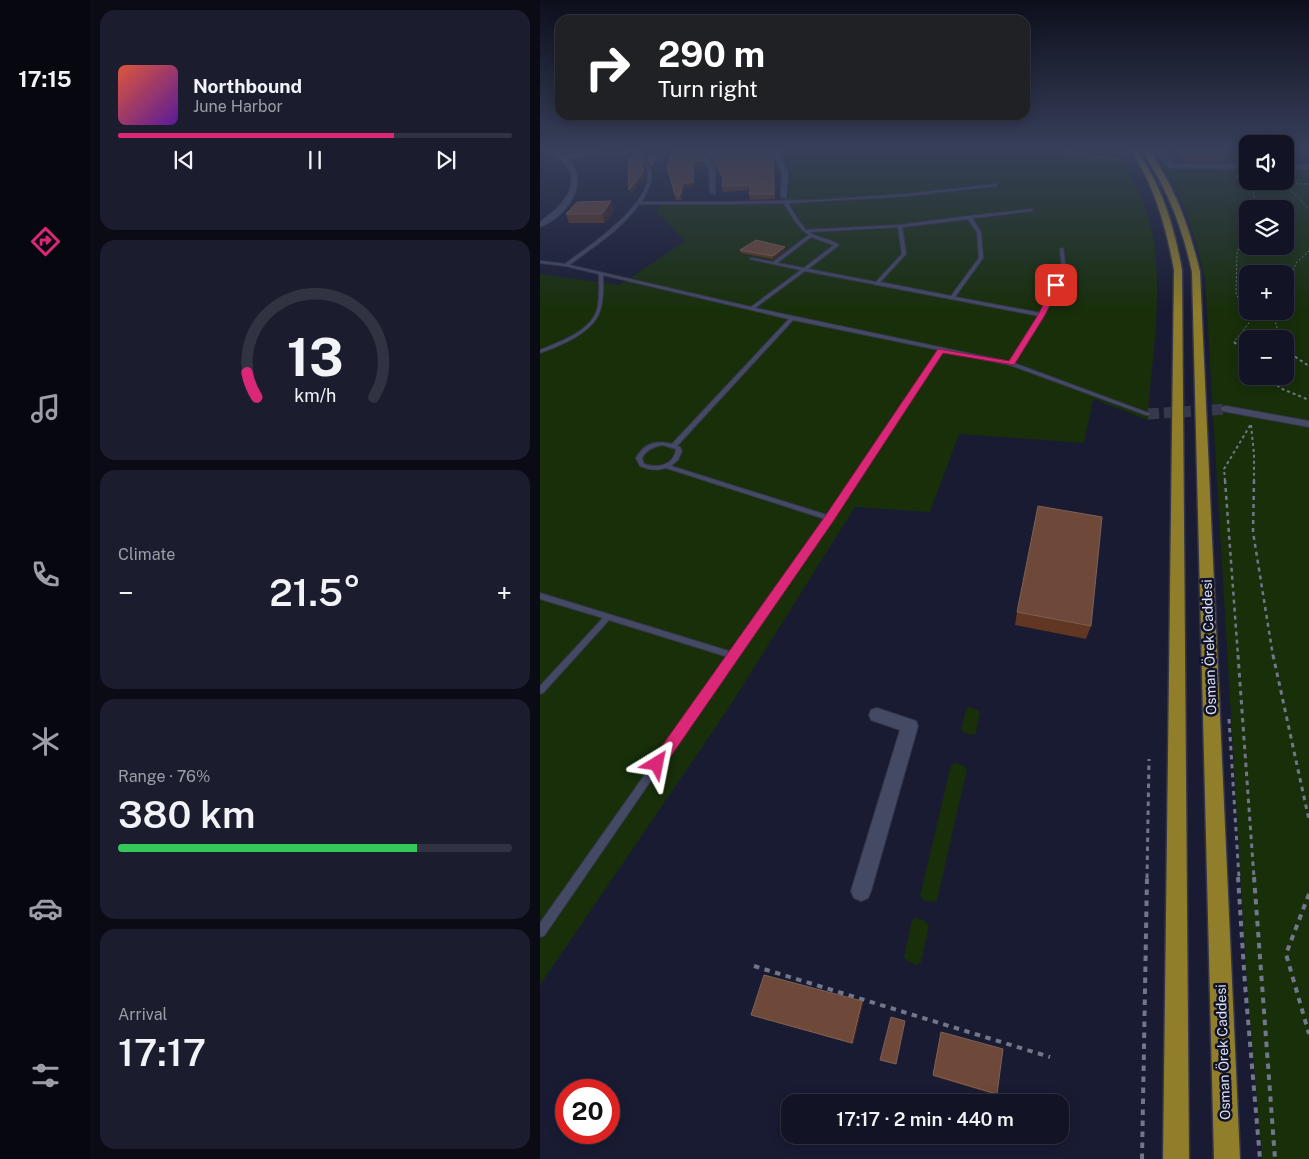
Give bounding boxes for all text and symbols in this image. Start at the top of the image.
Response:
text: 290 m [658,34,765,75]
icon: right [575,35,640,100]
text: 17:15 [18,66,72,92]
text: Northbound [193,75,302,97]
text: Turn right [658,76,758,102]
text: June Harbor [193,97,283,116]
map controls [1239,135,1294,385]
button: sound [1239,135,1294,190]
icon: previous [170,146,198,174]
icon: pause [301,146,329,174]
icon: next [432,146,460,174]
button: layers [1239,200,1294,255]
icon: directions [28,224,63,259]
pin [1035,264,1077,306]
button: + [1239,265,1294,320]
icon: arrive [1042,271,1070,299]
text: 13 [287,327,343,388]
button: − [1239,330,1294,385]
text: km/h [294,385,336,406]
icon: music [28,391,63,426]
text: Climate [118,545,175,564]
icon: phone [28,557,63,592]
text: 21.5° [269,570,361,615]
text: − [118,576,134,609]
text: + [496,576,512,609]
street label: Osman Örek Caddesi [1197,579,1219,715]
icon: climate [28,724,63,759]
position arrow [630,737,682,789]
text: Range · 76% [118,767,210,786]
text: 380 km [118,792,255,837]
icon: car [28,891,63,926]
street label: Osman Örek Caddesi [1211,984,1233,1120]
text: Arrival [118,1005,167,1024]
text: 17:17 [118,1030,206,1075]
icon: filters [28,1058,63,1093]
speed limit sign: 20 [555,1079,620,1144]
text: 17:17 · 2 min · 440 m [836,1108,1014,1130]

